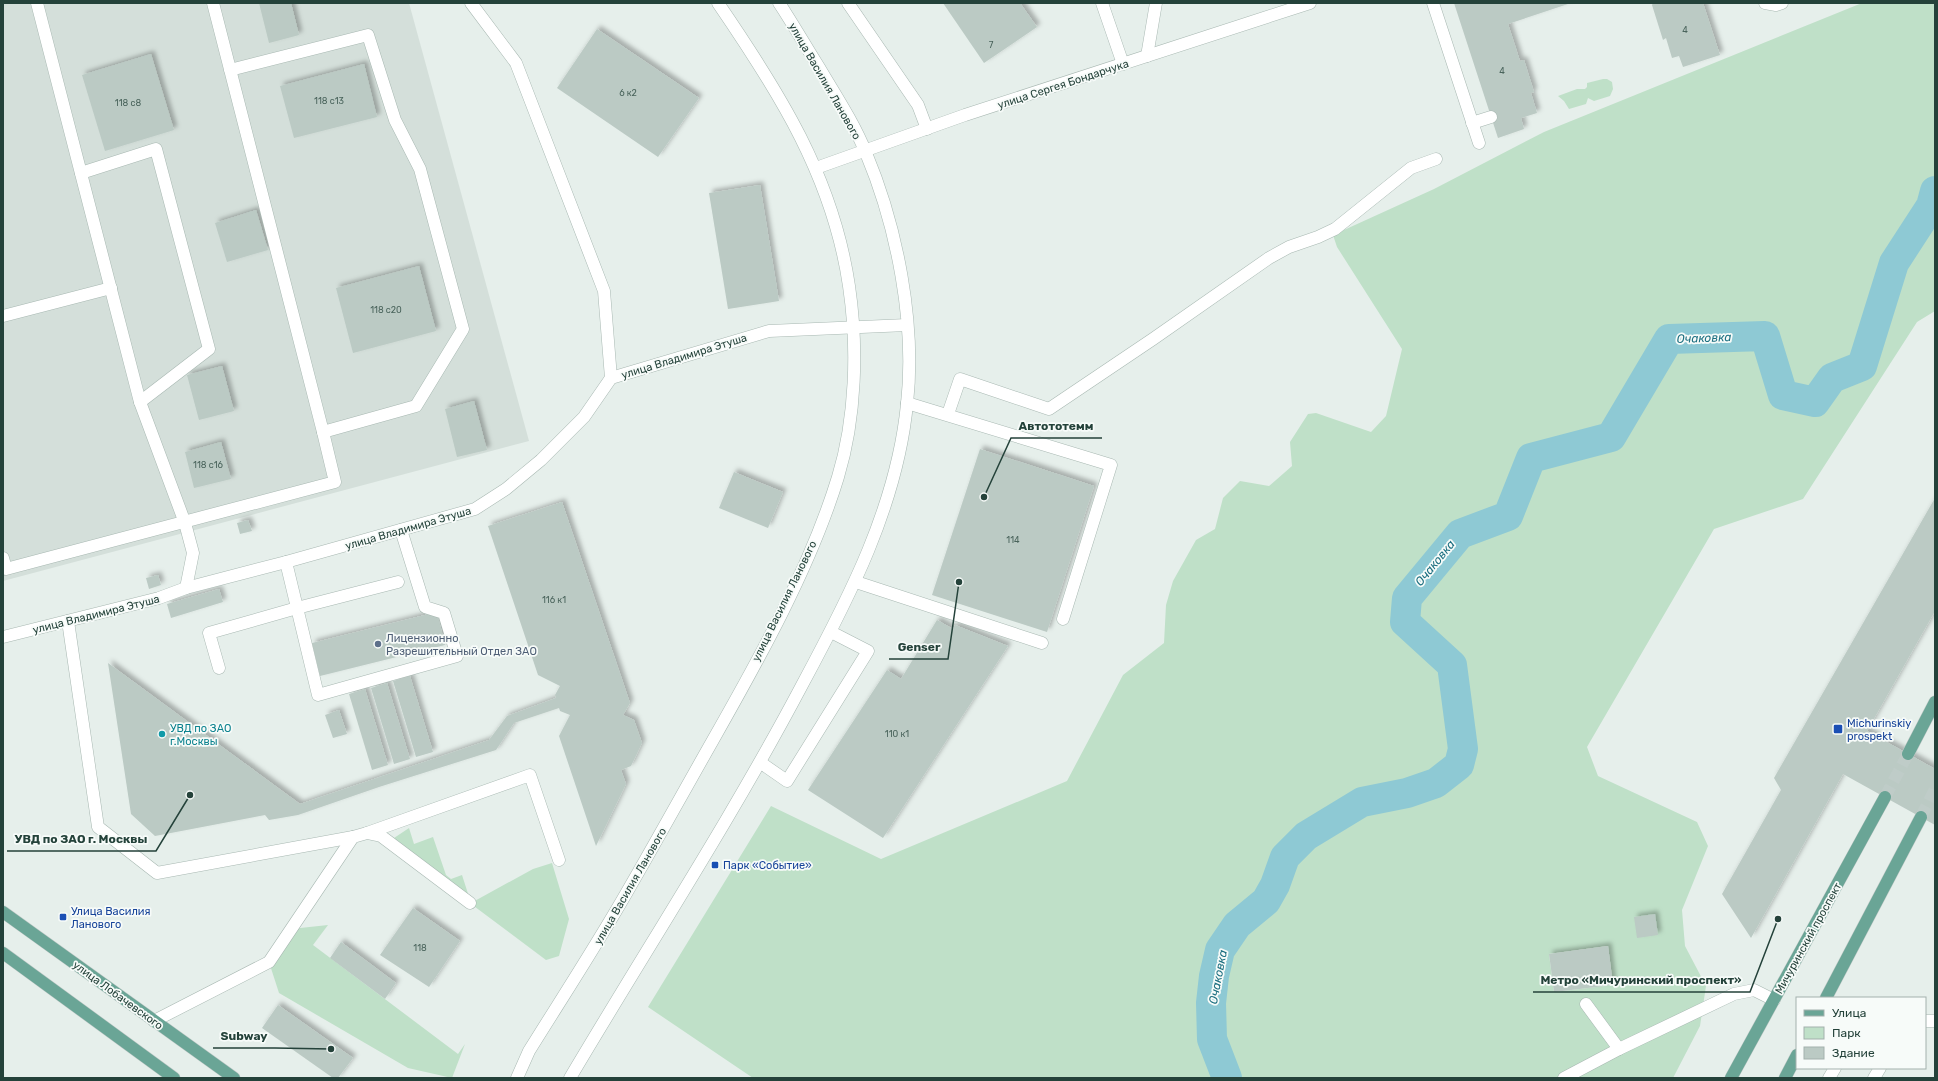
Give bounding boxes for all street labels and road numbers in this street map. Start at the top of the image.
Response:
street label: улица Василия Ланового [786,21,863,142]
street label: улица Сергея Бондарчука [996,57,1130,112]
street label: улица Владимира Этуша [620,331,748,382]
street label: улица Владимира Этуша [344,504,473,553]
street label: улица Василия Ланового [750,539,819,664]
street label: улица Владимира Этуша [31,592,161,637]
street label: улица Василия Ланового [592,826,669,947]
street label: Мичуринский проспект [1772,880,1845,996]
street label: улица Лобачевского [70,958,165,1032]

